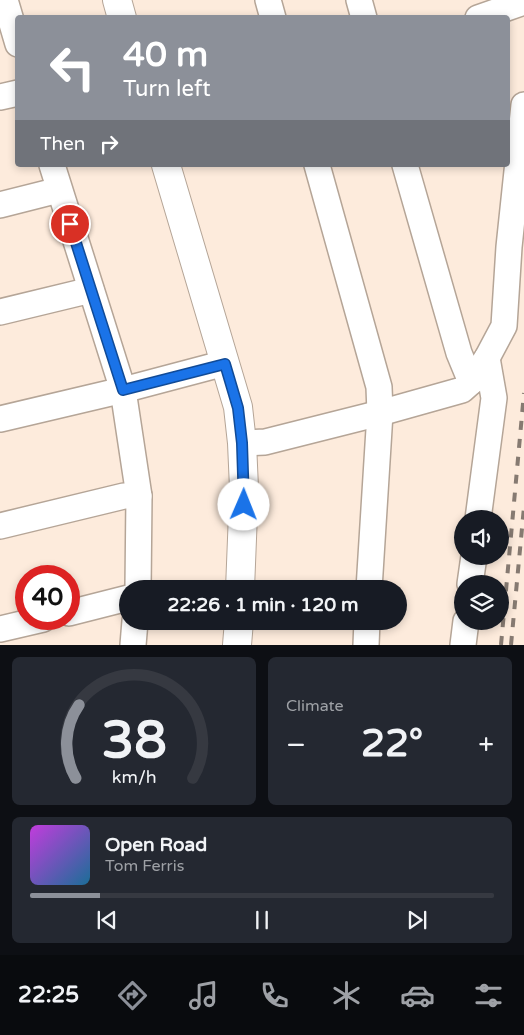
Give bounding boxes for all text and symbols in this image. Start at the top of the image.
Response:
text: 40 m [123,34,208,76]
icon: left [40,35,105,100]
text: Turn left [123,76,211,102]
icon: right [95,130,123,158]
text: Then [40,133,85,155]
pin [49,203,91,245]
icon: arrive [56,210,84,238]
position arrow [217,478,269,530]
map controls [454,510,509,630]
button: sound [454,510,509,565]
speed limit sign: 40 [15,565,80,630]
button: layers [454,575,509,630]
text: 22:26 · 1 min · 120 m [167,594,359,616]
text: Climate [286,696,344,716]
text: 38 [101,709,167,772]
text: 22° [361,721,423,767]
text: − [286,728,306,762]
text: + [478,728,494,762]
text: km/h [112,767,156,788]
text: Open Road [105,834,207,856]
text: Tom Ferris [105,856,184,876]
icon: previous [93,906,121,934]
icon: pause [248,906,276,934]
icon: next [403,906,431,934]
icon: directions [115,978,150,1013]
icon: music [186,978,221,1013]
icon: phone [257,978,292,1013]
icon: climate [329,978,364,1013]
icon: car [400,978,435,1013]
icon: filters [471,978,506,1013]
text: 22:25 [18,982,79,1008]

